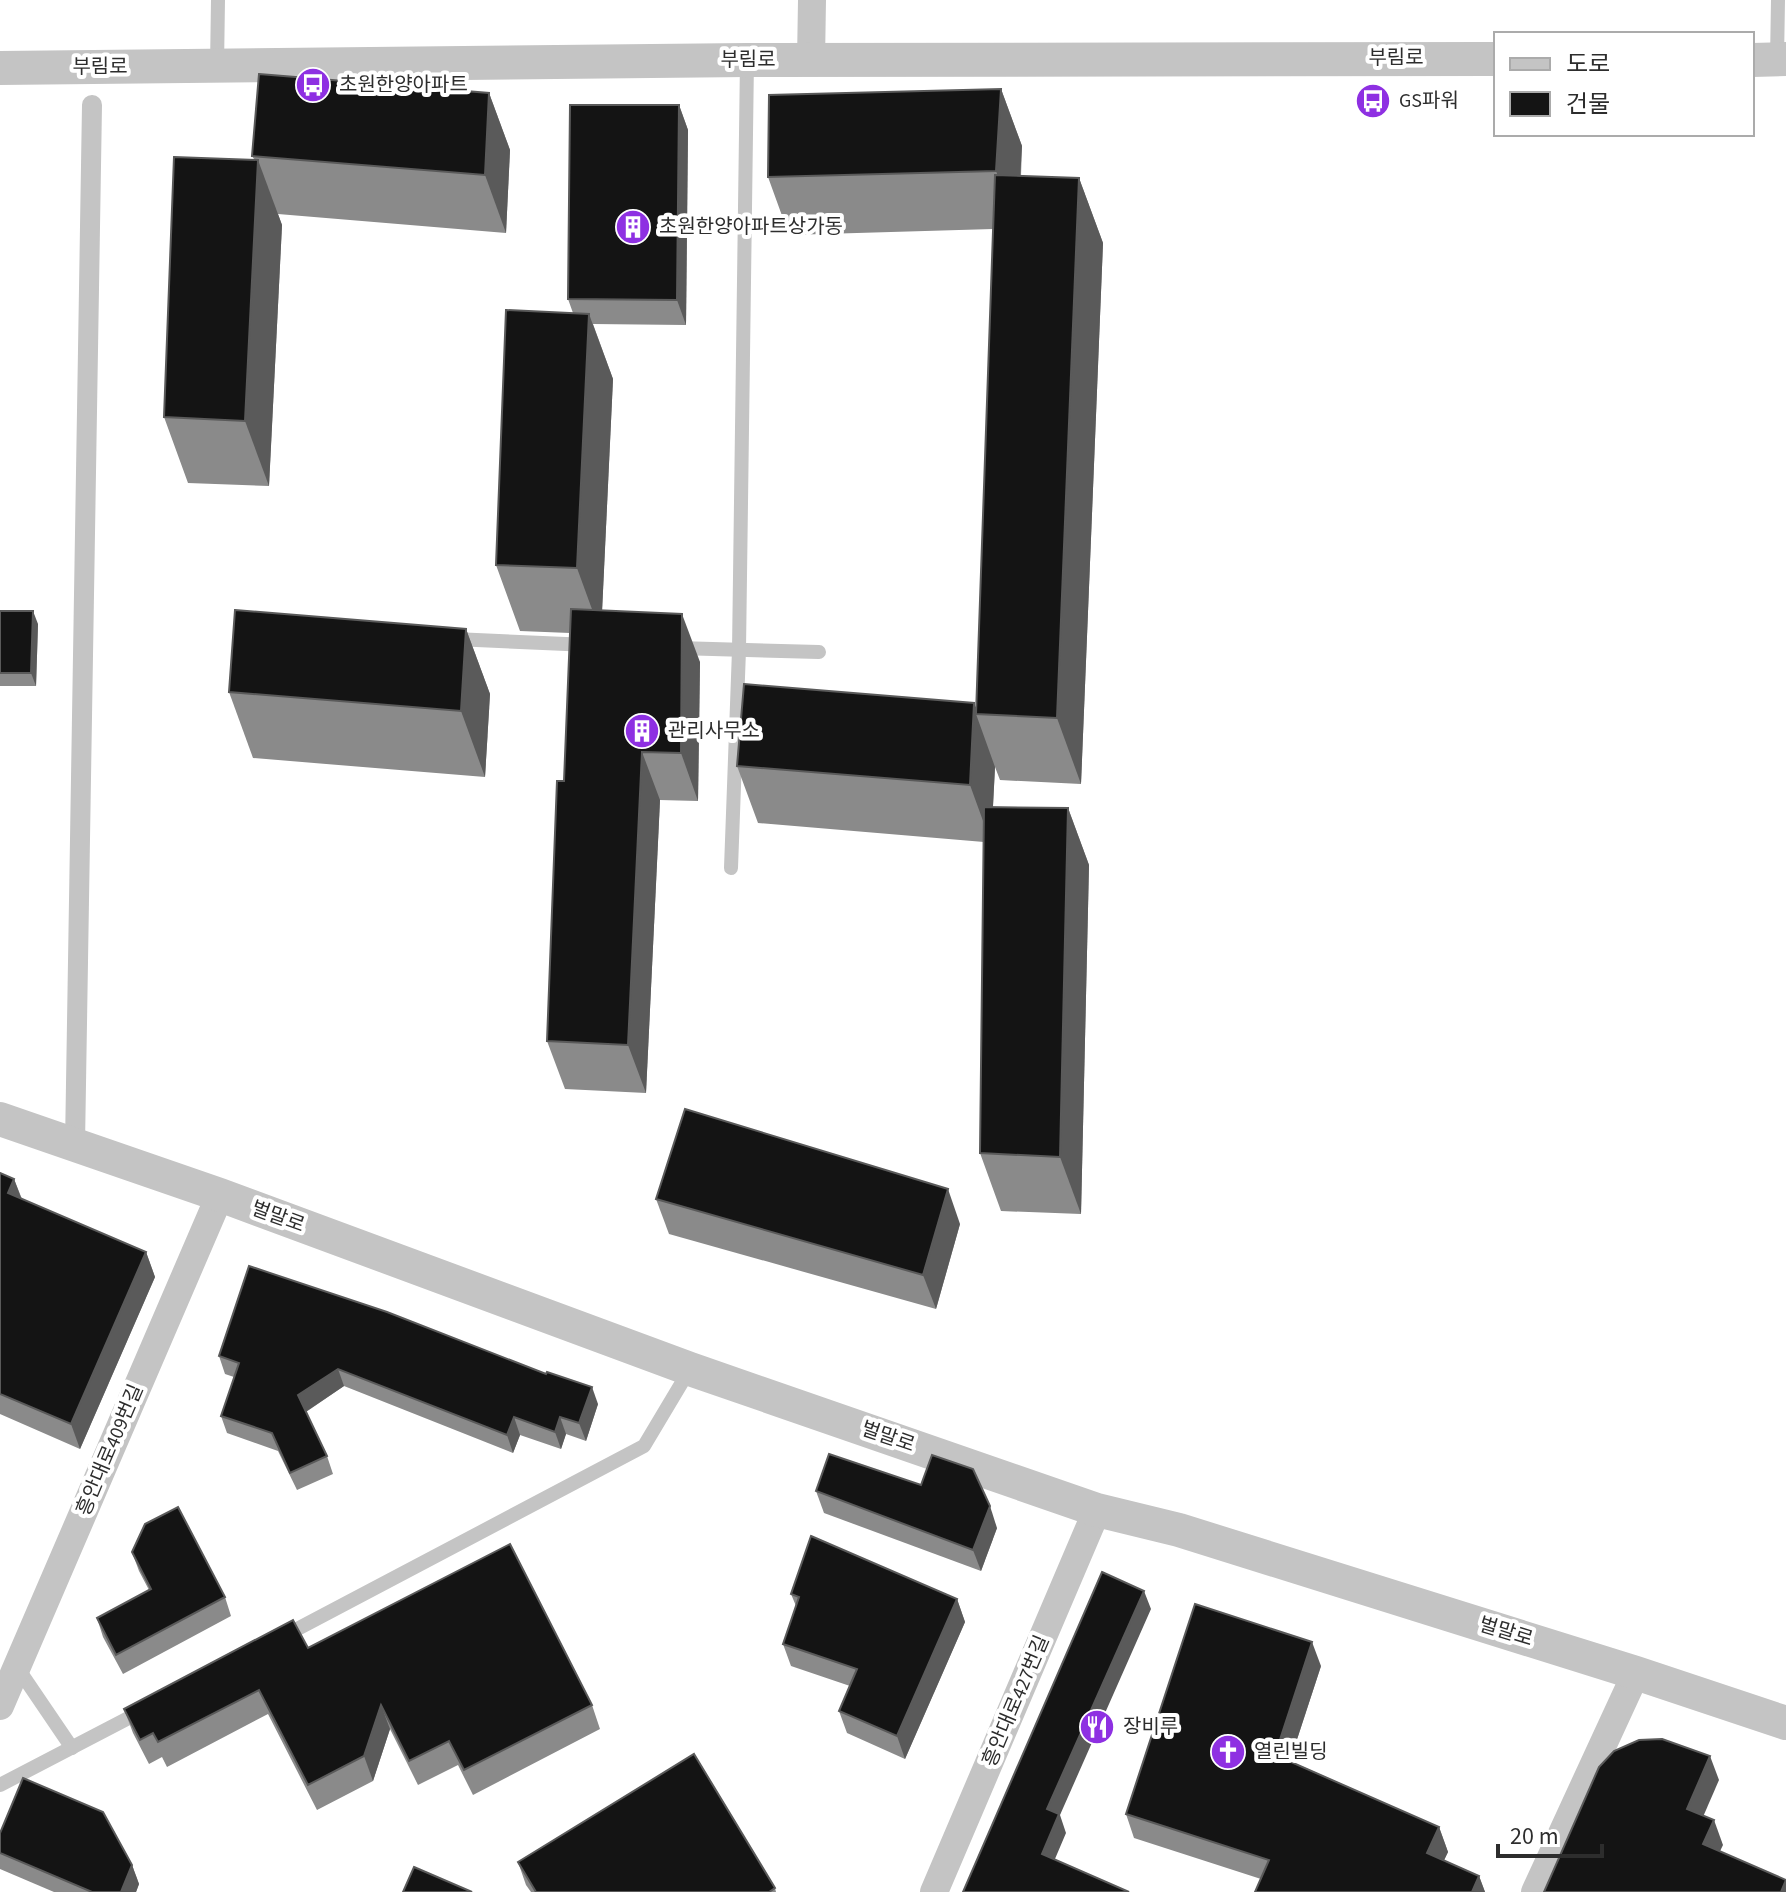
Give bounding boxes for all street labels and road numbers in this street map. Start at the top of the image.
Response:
street label: 부림로 [1368,44,1424,72]
street label: 부림로 [720,46,776,74]
street label: 부림로 [72,53,128,81]
street label: 벌말로 [247,1194,309,1240]
street label: 흥안대로409번길 [70,1380,150,1520]
street label: 벌말로 [857,1415,919,1459]
street label: 벌말로 [1476,1611,1536,1653]
street label: 흥안대로427번길 [976,1631,1056,1771]

